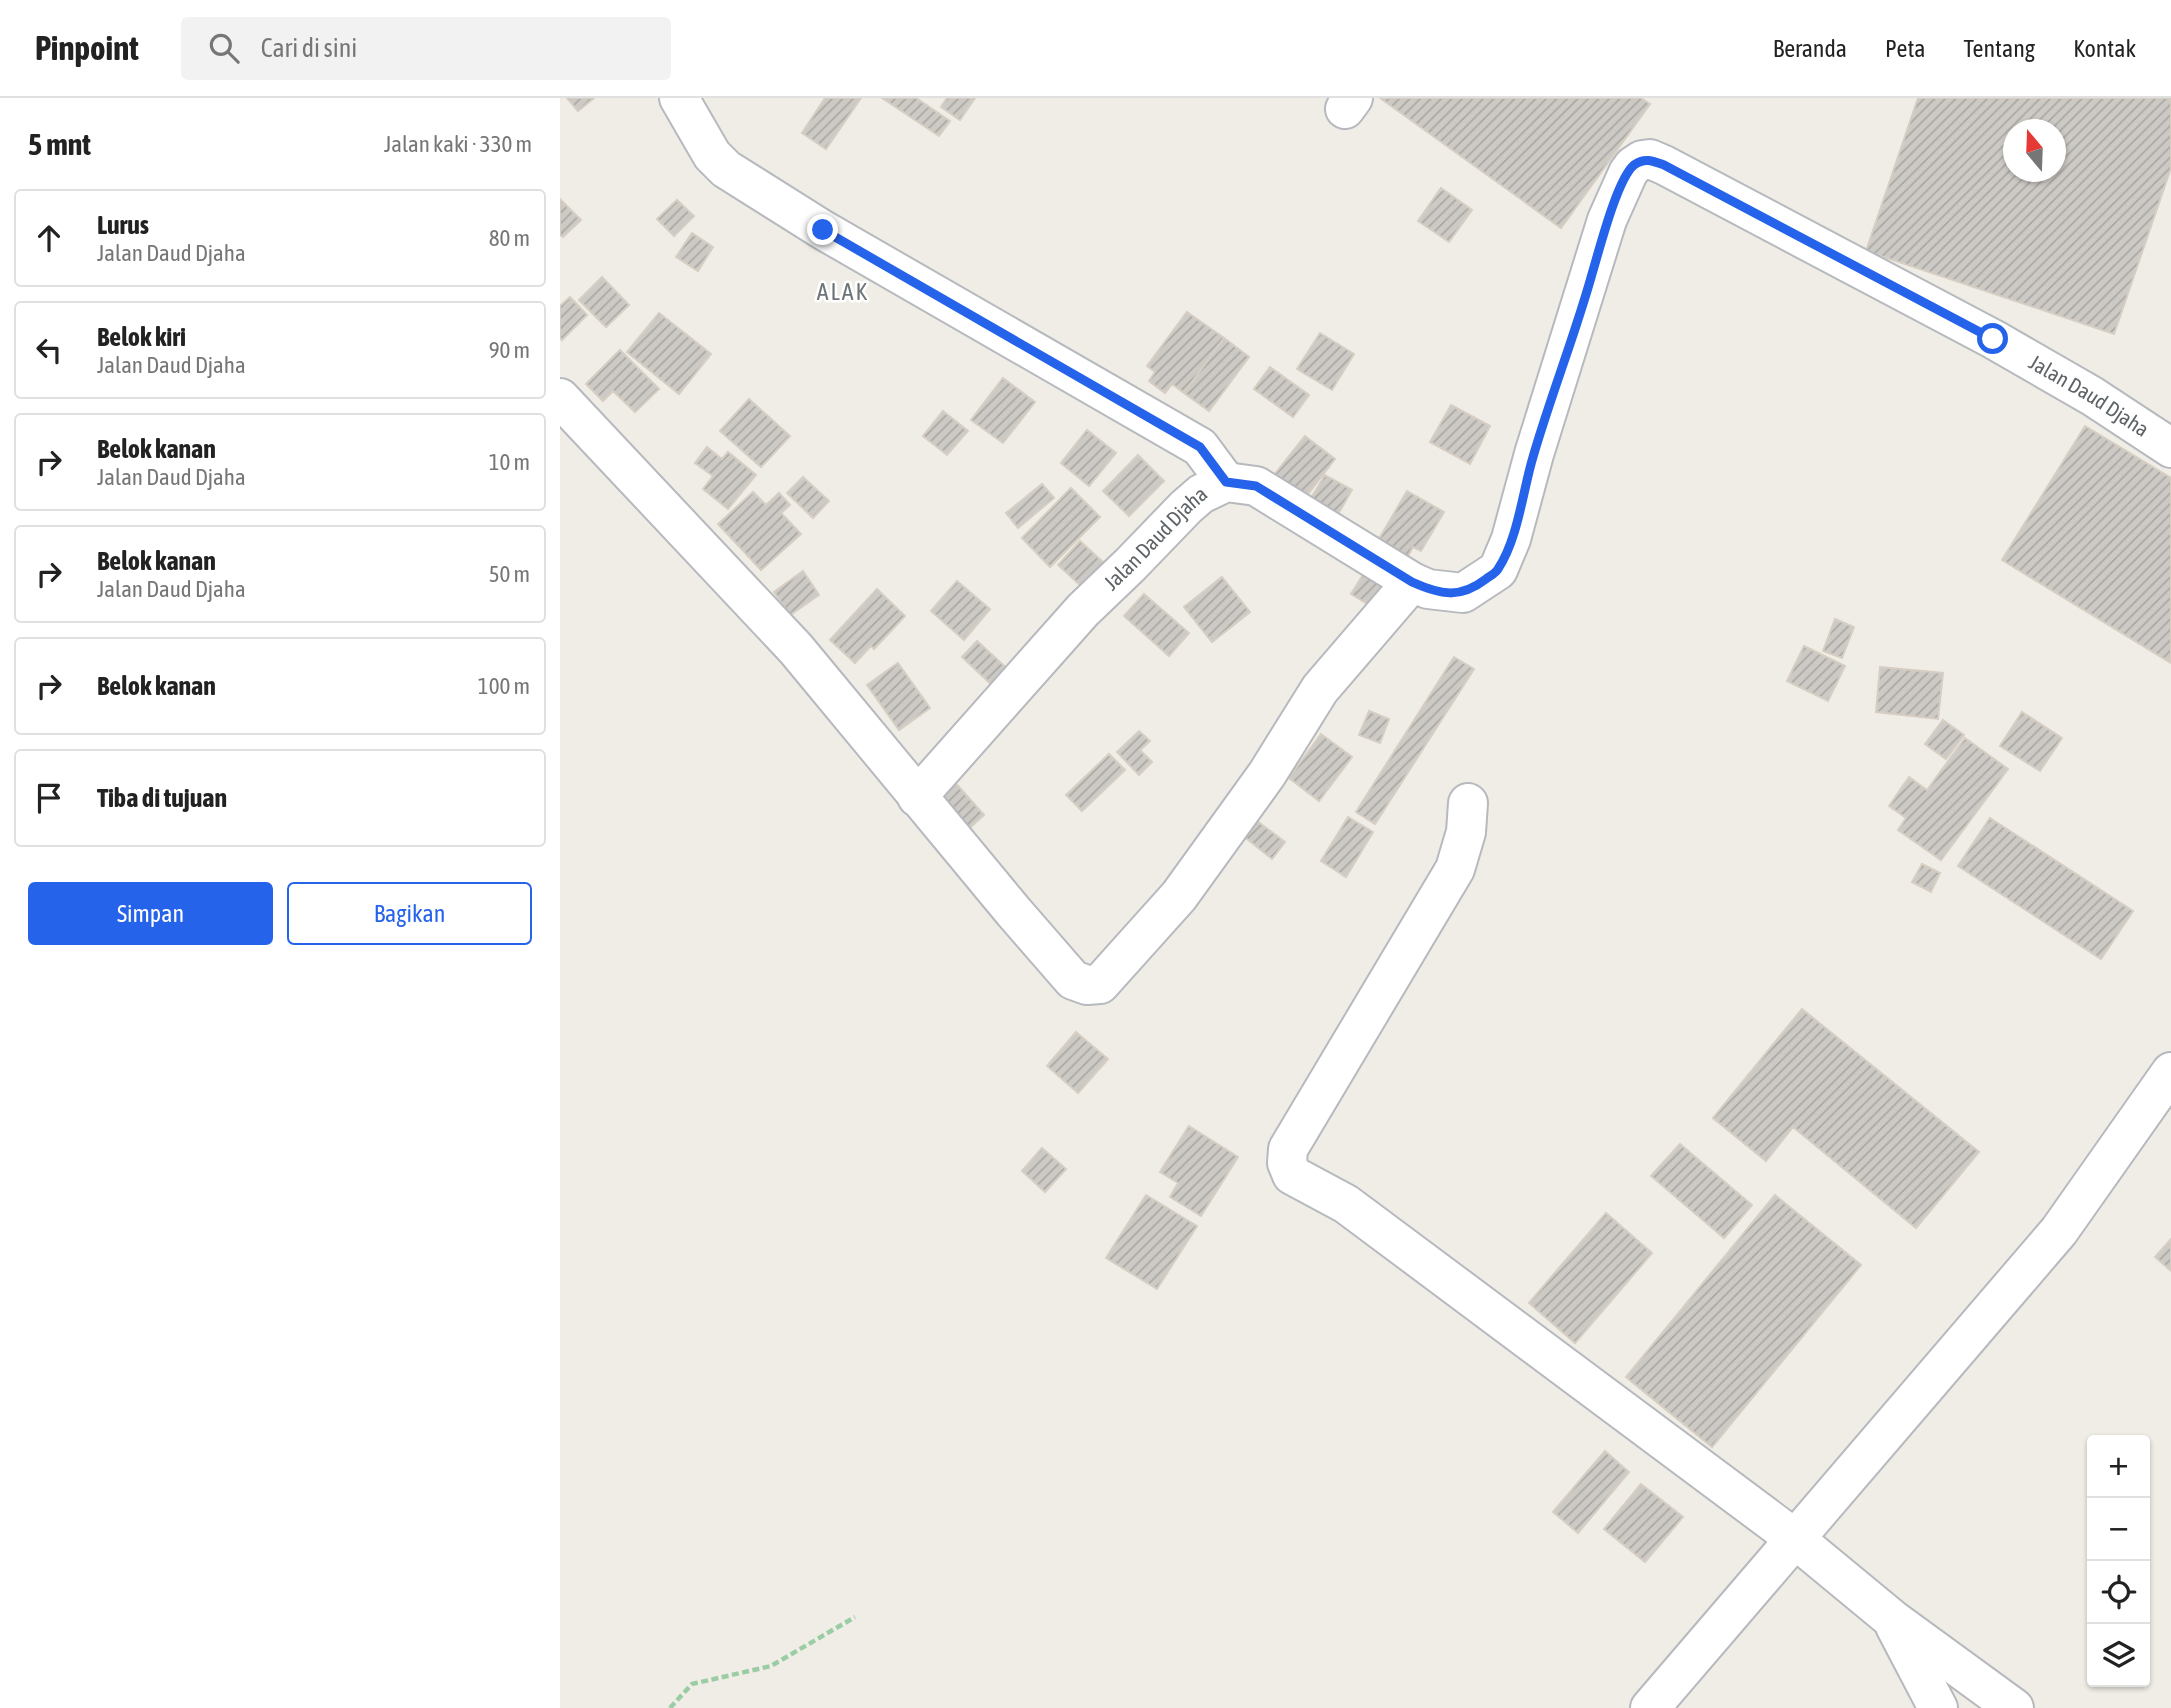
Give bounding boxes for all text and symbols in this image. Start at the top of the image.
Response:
search box [181,17,671,80]
text: Pinpoint [35,29,139,67]
icon: search [205,29,243,67]
text: Cari di sini [261,33,357,63]
text: Beranda [1773,35,1847,62]
text: Peta [1885,35,1925,62]
text: Tentang [1963,35,2035,62]
text: Kontak [2073,35,2136,62]
north arrow [2003,119,2066,182]
text: 5 mnt [28,127,91,161]
text: Jalan kaki · 330 m [384,131,532,157]
text: Lurus [97,210,149,240]
route end [807,214,838,245]
icon: ahead [30,219,68,257]
text: 80 m [489,225,530,251]
text: Jalan Daud Djaha [97,240,246,266]
district label: ALAK [817,278,869,305]
text: Belok kiri [97,322,186,352]
route start [1977,323,2008,354]
icon: left [30,331,68,369]
text: 90 m [489,337,530,363]
street label: Jalan Daud Djaha [2025,349,2154,441]
text: Jalan Daud Djaha [97,352,246,378]
text: Belok kanan [97,434,216,464]
icon: right [30,443,68,481]
text: 10 m [489,449,530,475]
text: Jalan Daud Djaha [97,464,246,490]
street label: Jalan Daud Djaha [1099,481,1211,594]
text: Belok kanan [97,546,216,576]
icon: right [30,555,68,593]
text: 50 m [489,561,530,587]
text: Jalan Daud Djaha [97,576,246,602]
icon: right [30,667,68,705]
text: Belok kanan [97,671,216,701]
text: 100 m [478,673,530,699]
icon: arrive [30,779,68,817]
text: Tiba di tujuan [97,783,227,813]
button: Simpan [28,882,273,945]
button: Bagikan [287,882,532,945]
map controls [2087,1435,2150,1687]
button: + [2087,1435,2150,1498]
button: − [2087,1498,2150,1561]
button: locate [2087,1561,2150,1624]
button: layers [2087,1624,2150,1687]

